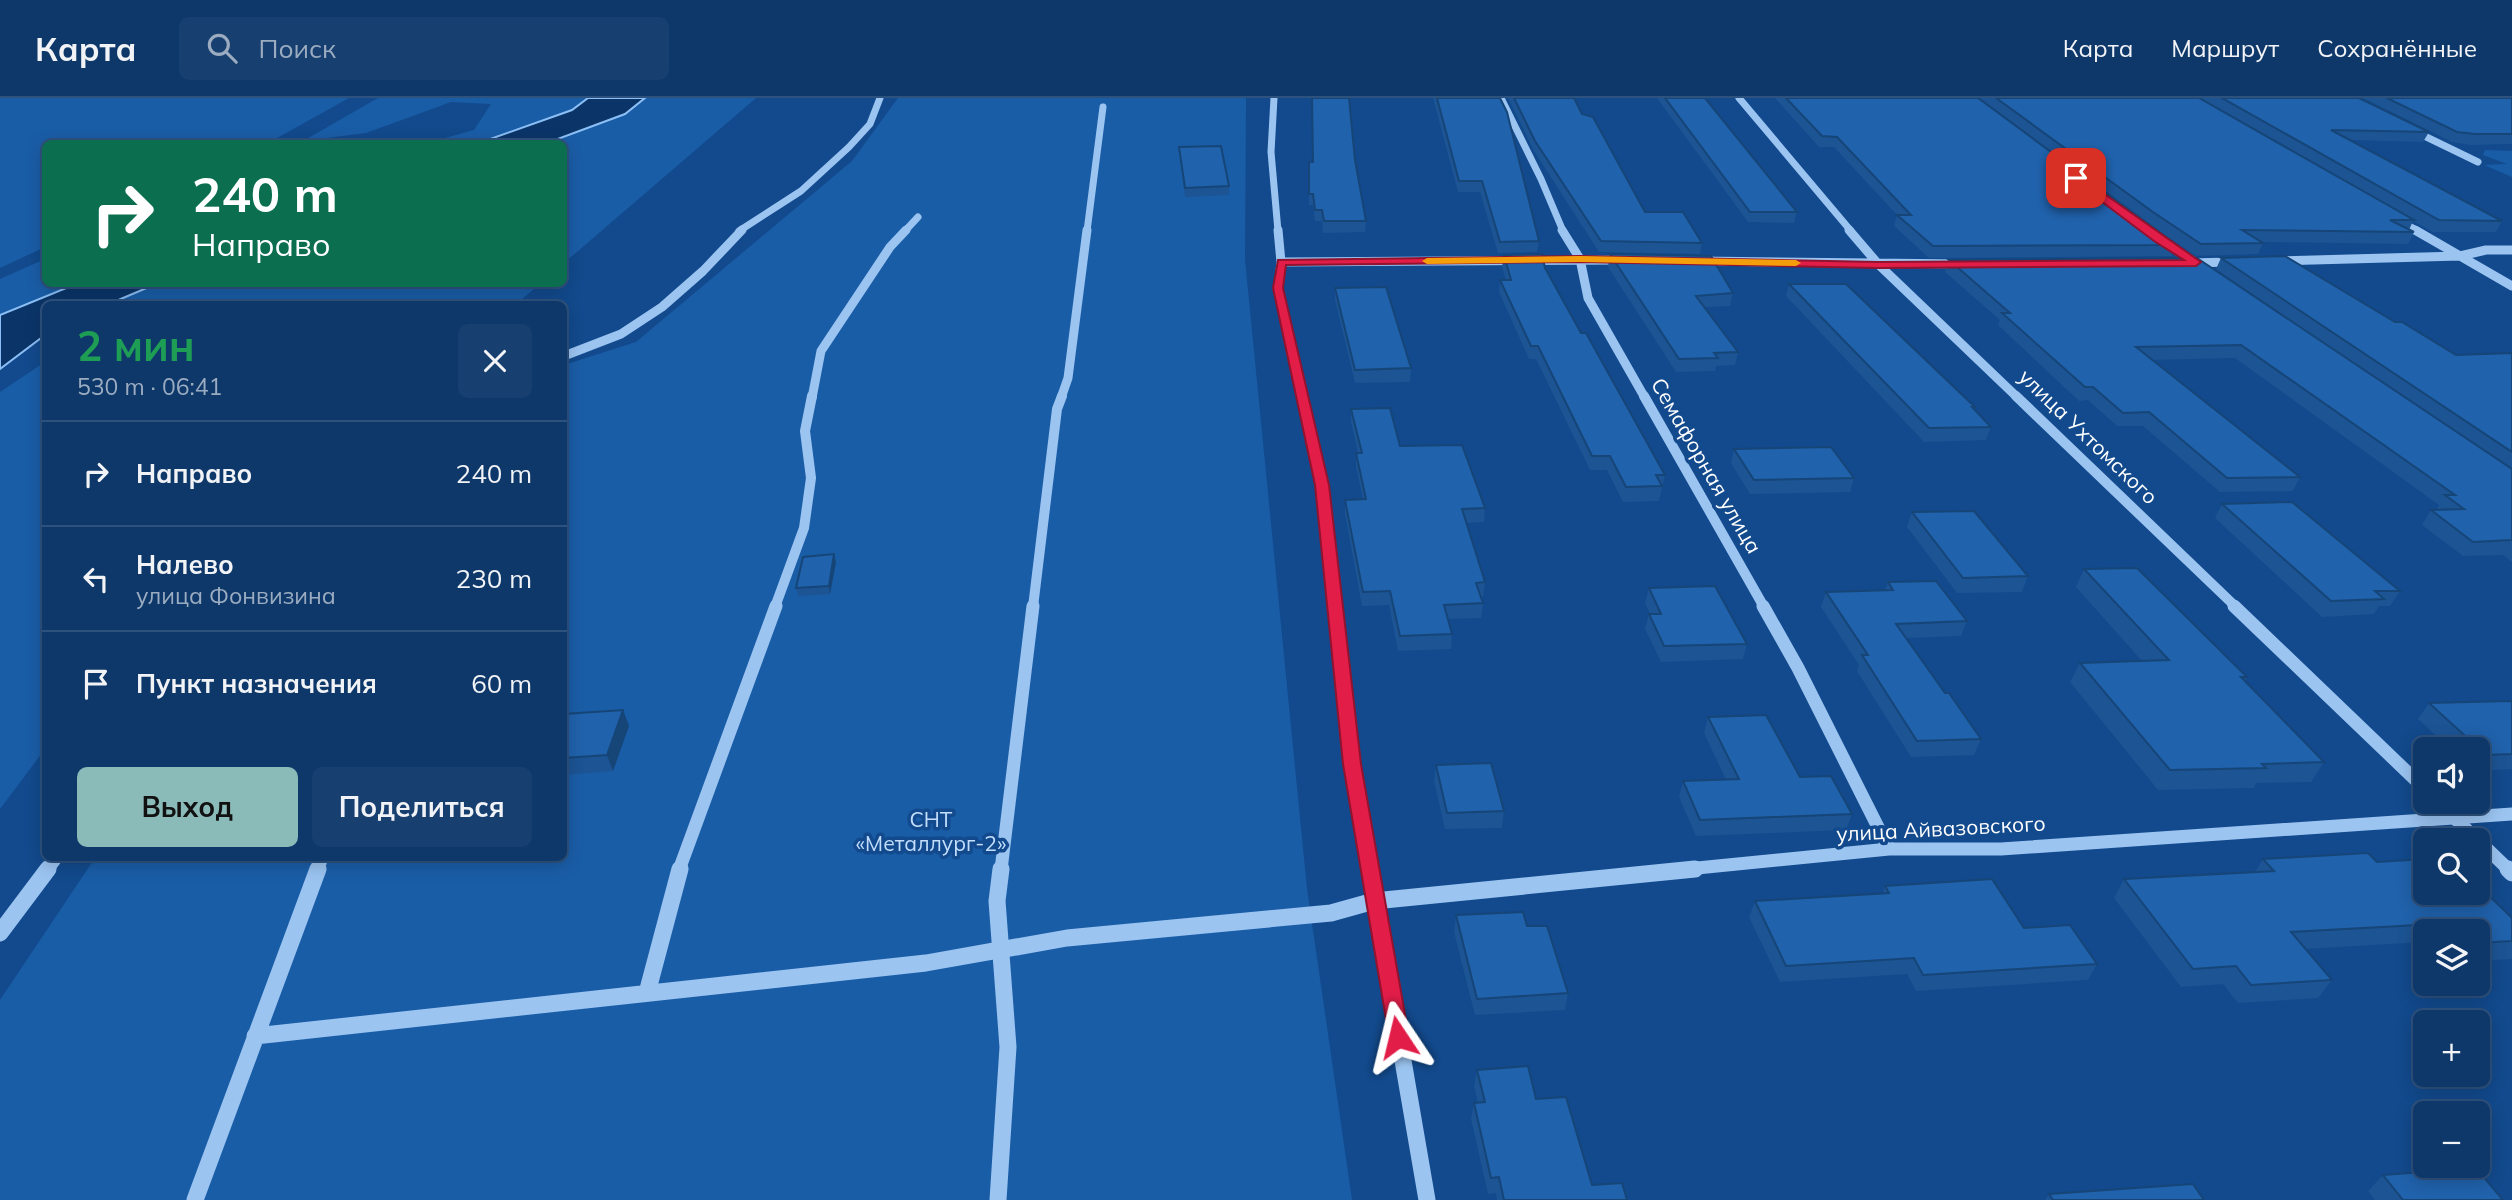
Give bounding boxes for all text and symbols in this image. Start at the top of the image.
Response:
search box [179,17,669,80]
text: Карта [35,28,137,69]
icon: search [203,29,241,67]
text: Поиск [259,32,336,65]
text: Карта [2063,33,2133,63]
text: Маршрут [2171,33,2279,63]
text: Сохранённые [2317,33,2477,63]
pin [2046,148,2106,208]
icon: arrive [2057,159,2095,197]
text: 240 m [192,163,338,224]
icon: right [77,168,168,259]
text: Направо [192,224,331,264]
text: 2 мин [77,319,195,372]
button: close [458,324,532,398]
street label: улица Ухтомского [2014,363,2164,509]
text: 530 m · 06:41 [77,372,222,401]
street label: Семафорная улица [1646,373,1768,558]
icon: right [77,455,115,493]
text: Направо [136,457,252,490]
text: 240 m [456,457,532,490]
text: Налево [136,548,234,581]
icon: left [77,560,115,598]
text: 230 m [456,562,532,595]
text: улица Фонвизина [136,581,336,610]
icon: arrive [77,665,115,703]
text: Пункт назначения [136,667,377,700]
text: 60 m [471,667,532,700]
map controls [2413,737,2490,1178]
button: sound [2413,737,2490,814]
button: Выход [77,767,298,847]
button: Поделиться [312,767,532,847]
park label: СНТ «Металлург-2» [856,806,1006,856]
street label: улица Айвазовского [1836,810,2046,846]
button: search [2413,828,2490,905]
button: layers [2413,919,2490,996]
position arrow [1361,1000,1435,1074]
button: + [2413,1010,2490,1087]
button: − [2413,1101,2490,1178]

